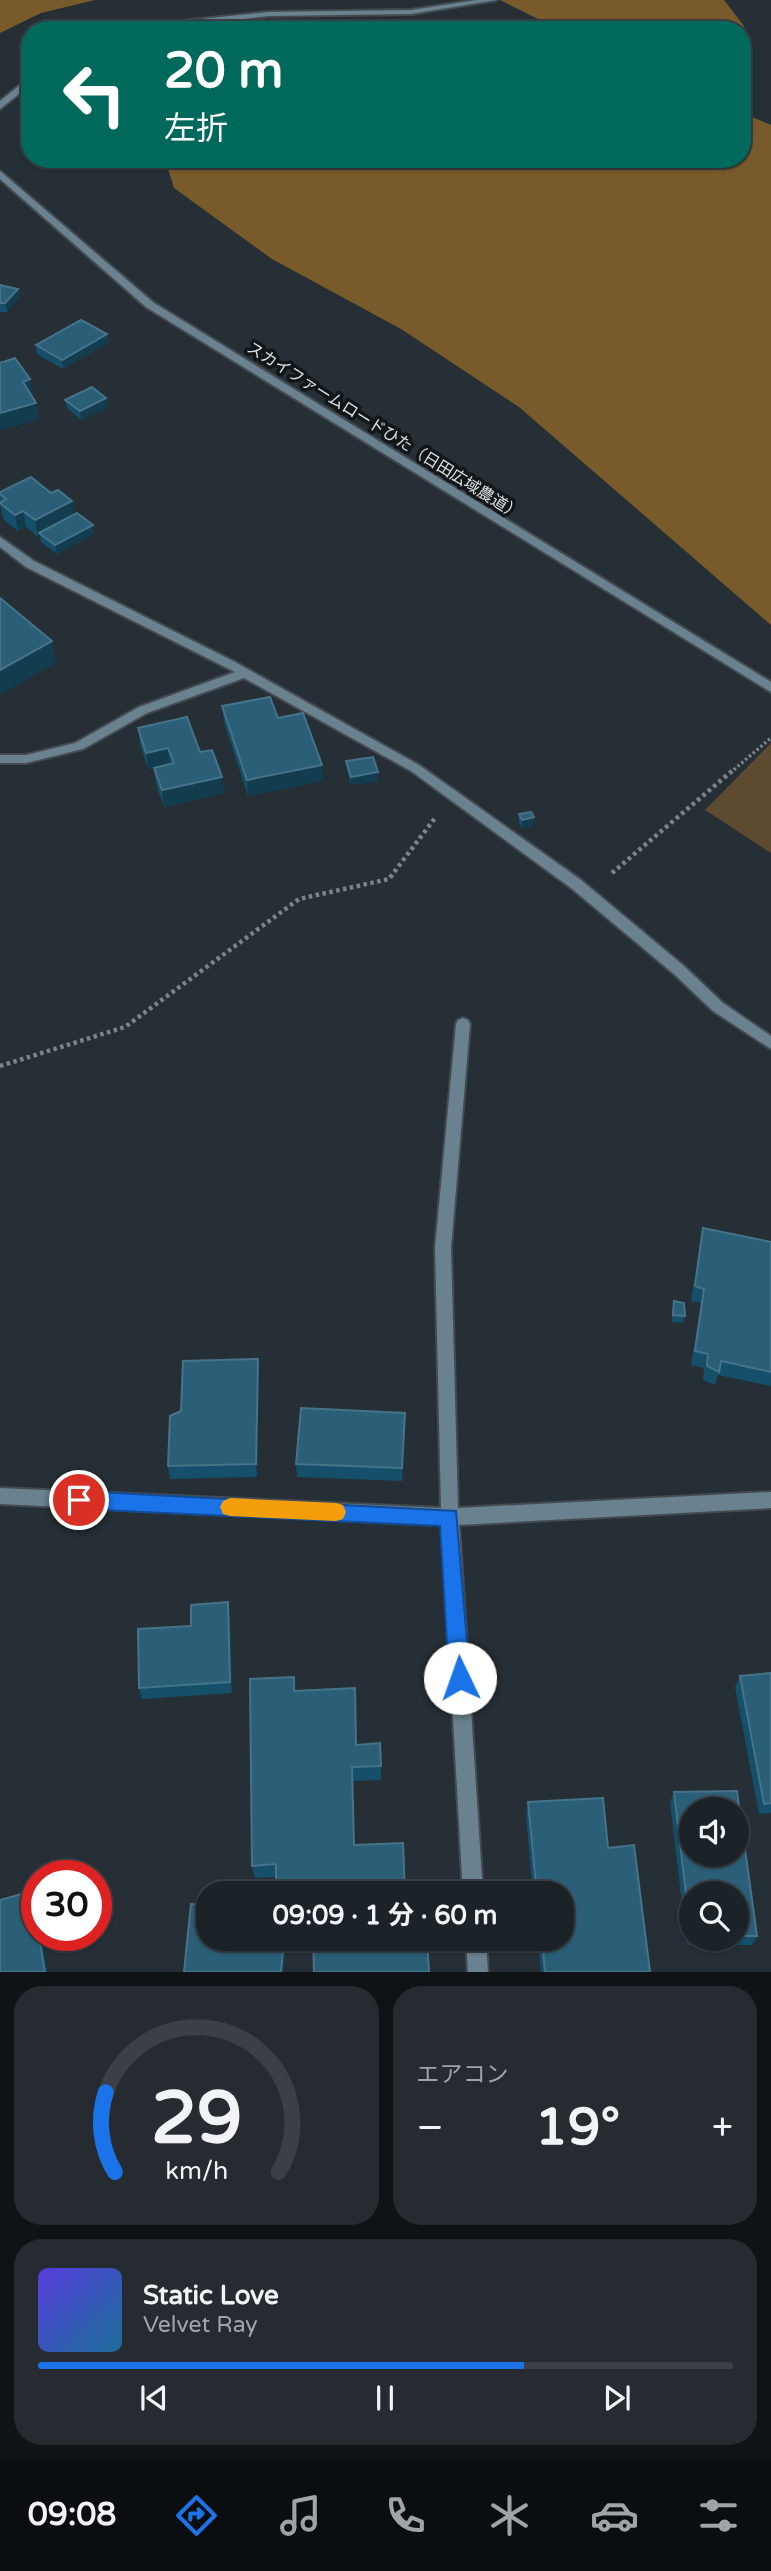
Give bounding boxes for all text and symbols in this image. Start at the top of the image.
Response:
text: 20 m [164,42,283,101]
icon: left [49,49,140,140]
text: 左折 [164,110,228,148]
street label: スカイファームロードひた（日田広域農道） [243,338,525,524]
pin [49,1470,109,1530]
icon: arrive [60,1481,98,1519]
position arrow [423,1641,497,1715]
map controls [679,1797,749,1951]
button: sound [679,1797,749,1867]
speed limit sign: 30 [21,1860,112,1951]
button: search [679,1881,749,1951]
text: 09:09 · 1 分 · 60 m [272,1900,498,1931]
text: エアコン [417,2061,509,2089]
text: 29 [151,2075,242,2163]
text: 19° [535,2096,620,2159]
text: − [417,2105,444,2151]
text: + [712,2105,733,2151]
text: km/h [165,2155,228,2185]
text: Static Love [143,2280,279,2311]
text: Velvet Ray [143,2311,258,2339]
icon: previous [135,2379,173,2417]
icon: pause [366,2379,404,2417]
icon: next [598,2379,636,2417]
icon: directions [172,2491,221,2540]
icon: music [276,2491,325,2540]
icon: phone [381,2491,430,2540]
icon: climate [485,2491,534,2540]
icon: car [590,2491,639,2540]
icon: filters [694,2491,743,2540]
text: 09:08 [28,2496,116,2534]

